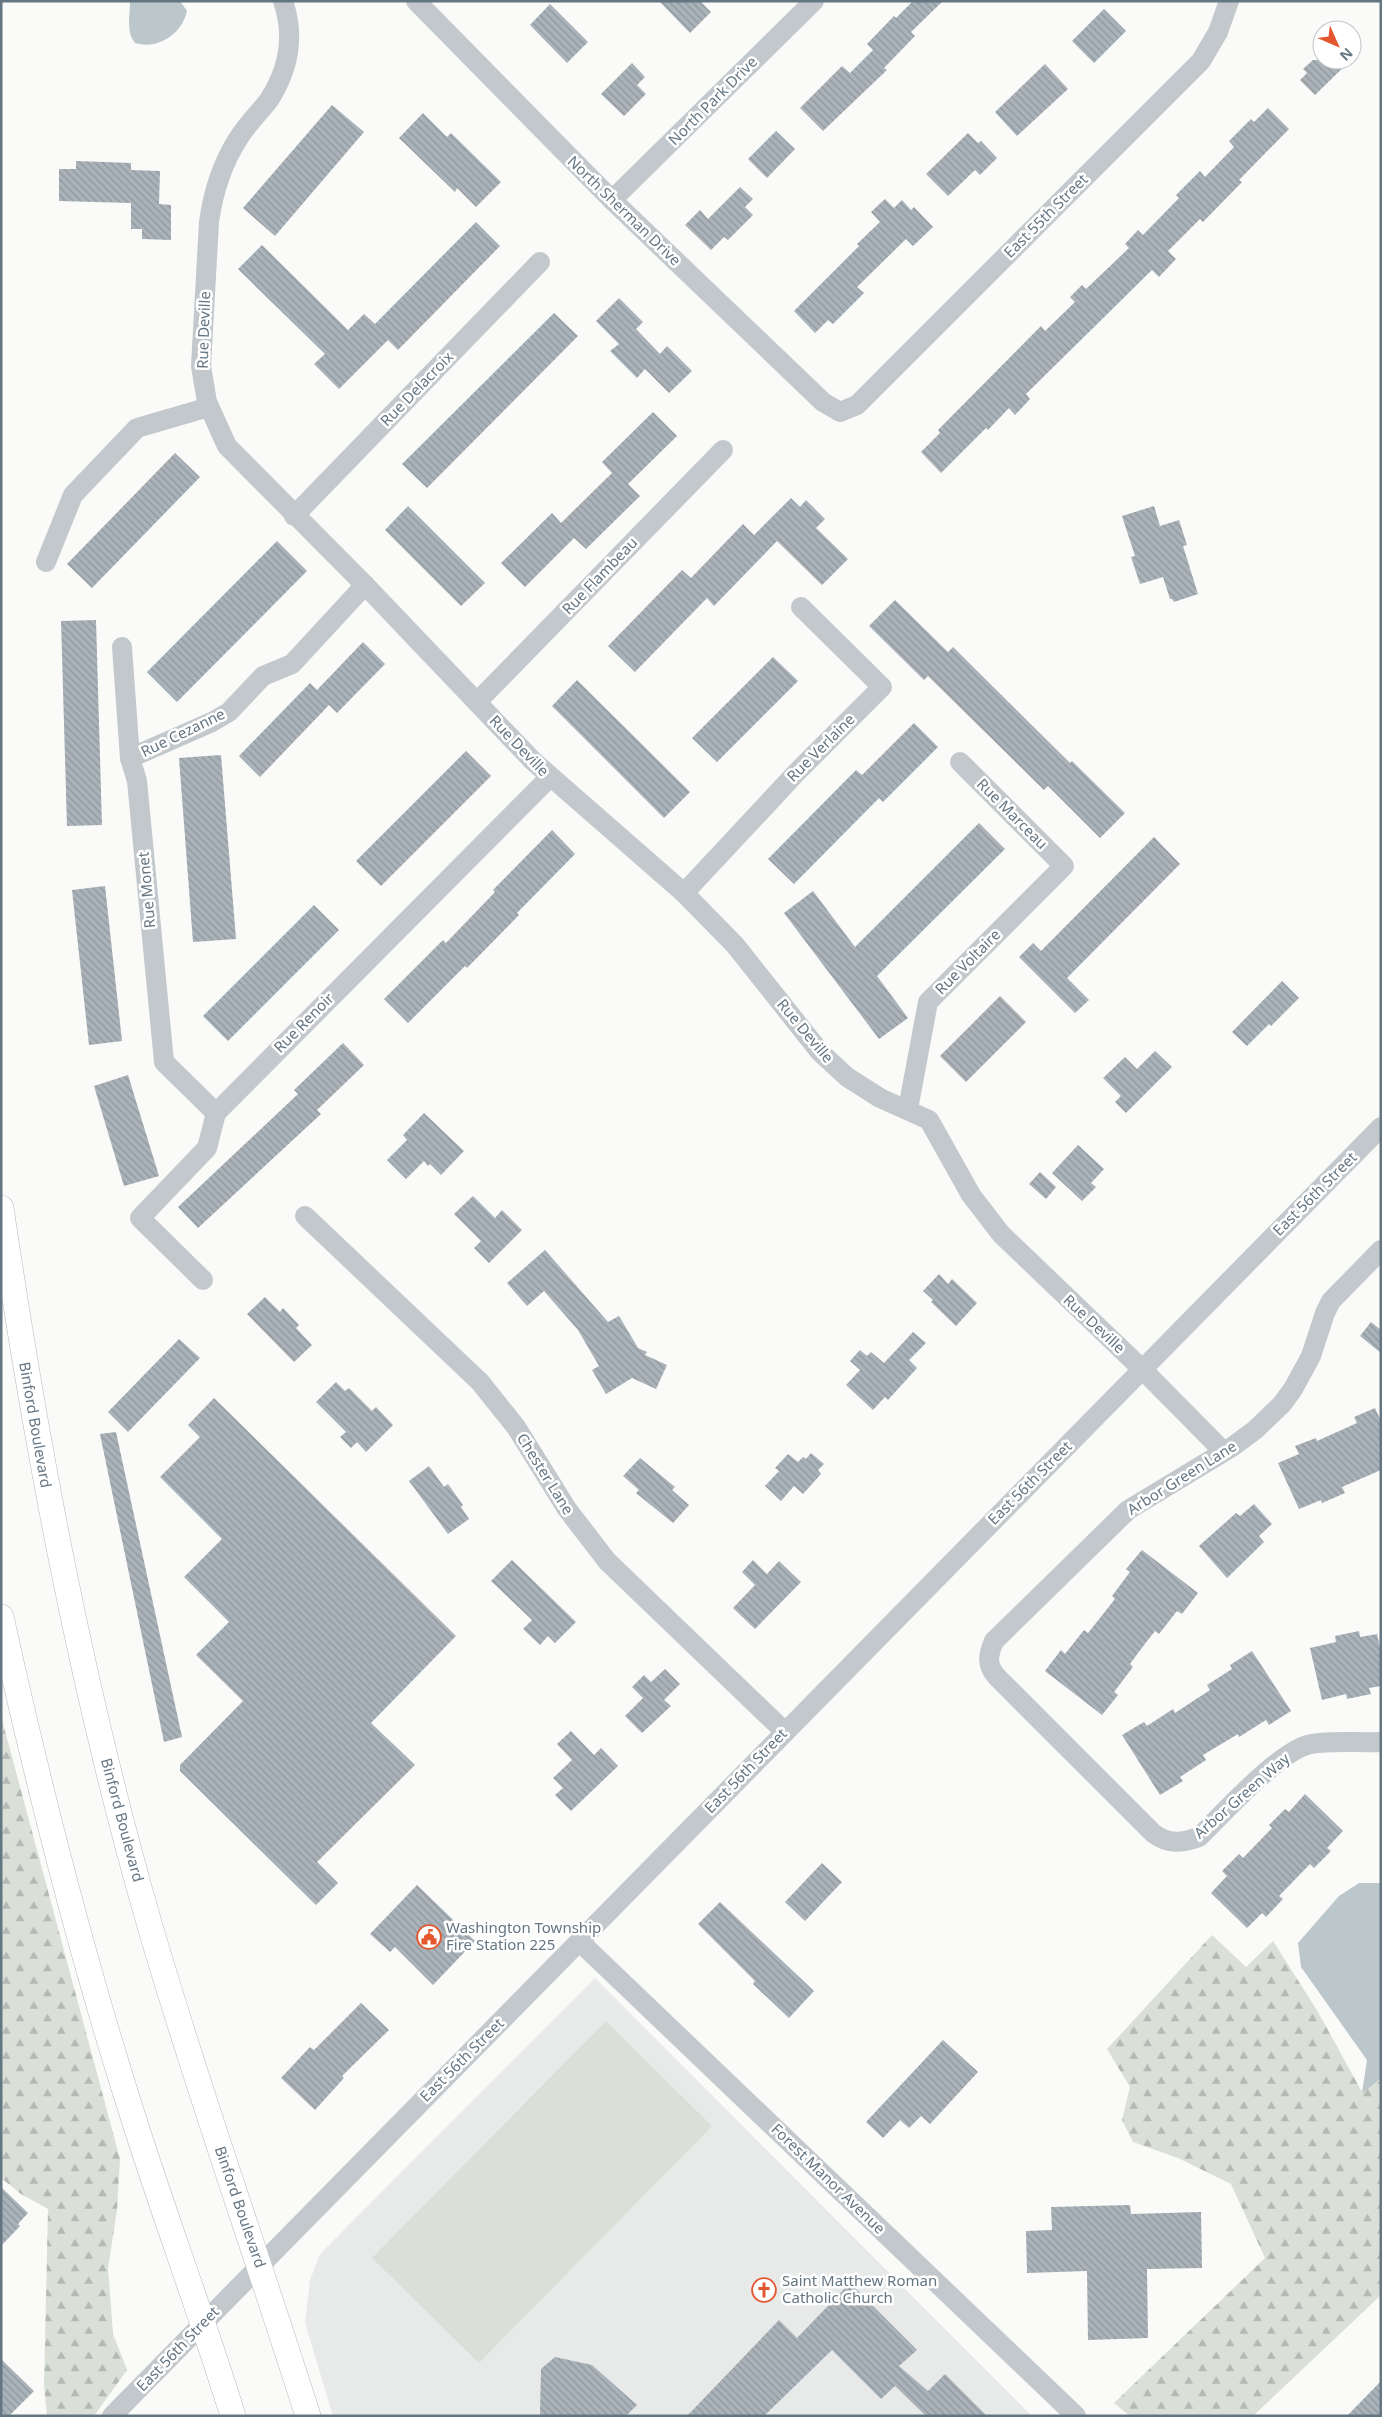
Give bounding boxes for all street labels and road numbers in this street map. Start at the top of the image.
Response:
street label: North Park Drive [664,52,761,149]
street label: North Sherman Drive [564,151,686,270]
street label: East 55th Street [999,169,1092,262]
street label: Rue Deville [192,291,214,369]
street label: Rue Delacroix [376,347,457,430]
street label: Rue Flambeau [557,532,641,618]
street label: Rue Cezanne [137,703,228,761]
street label: Rue Verlaine [782,709,859,786]
street label: Rue Deville [486,710,554,780]
street label: Rue Marceau [973,774,1052,853]
street label: Rue Monet [133,850,159,929]
street label: Rue Voltaire [930,924,1004,998]
street label: Rue Renoir [269,988,338,1057]
street label: Rue Deville [773,994,838,1067]
street label: East 56th Street [1268,1147,1361,1240]
street label: Rue Deville [1059,1289,1130,1357]
street label: Binford Boulevard [15,1360,57,1489]
street label: Chester Lane [513,1429,579,1518]
street label: East 56th Street [983,1436,1076,1529]
street label: Arbor Green Lane [1123,1436,1240,1519]
street label: East 56th Street [700,1723,791,1817]
street label: Arbor Green Way [1189,1748,1294,1842]
street label: Binford Boulevard [97,1756,149,1884]
street label: East 56th Street [415,2013,508,2106]
street label: Forest Manor Avenue [767,2119,890,2238]
street label: Binford Boulevard [211,2143,271,2270]
street label: East 56th Street [132,2301,223,2395]

